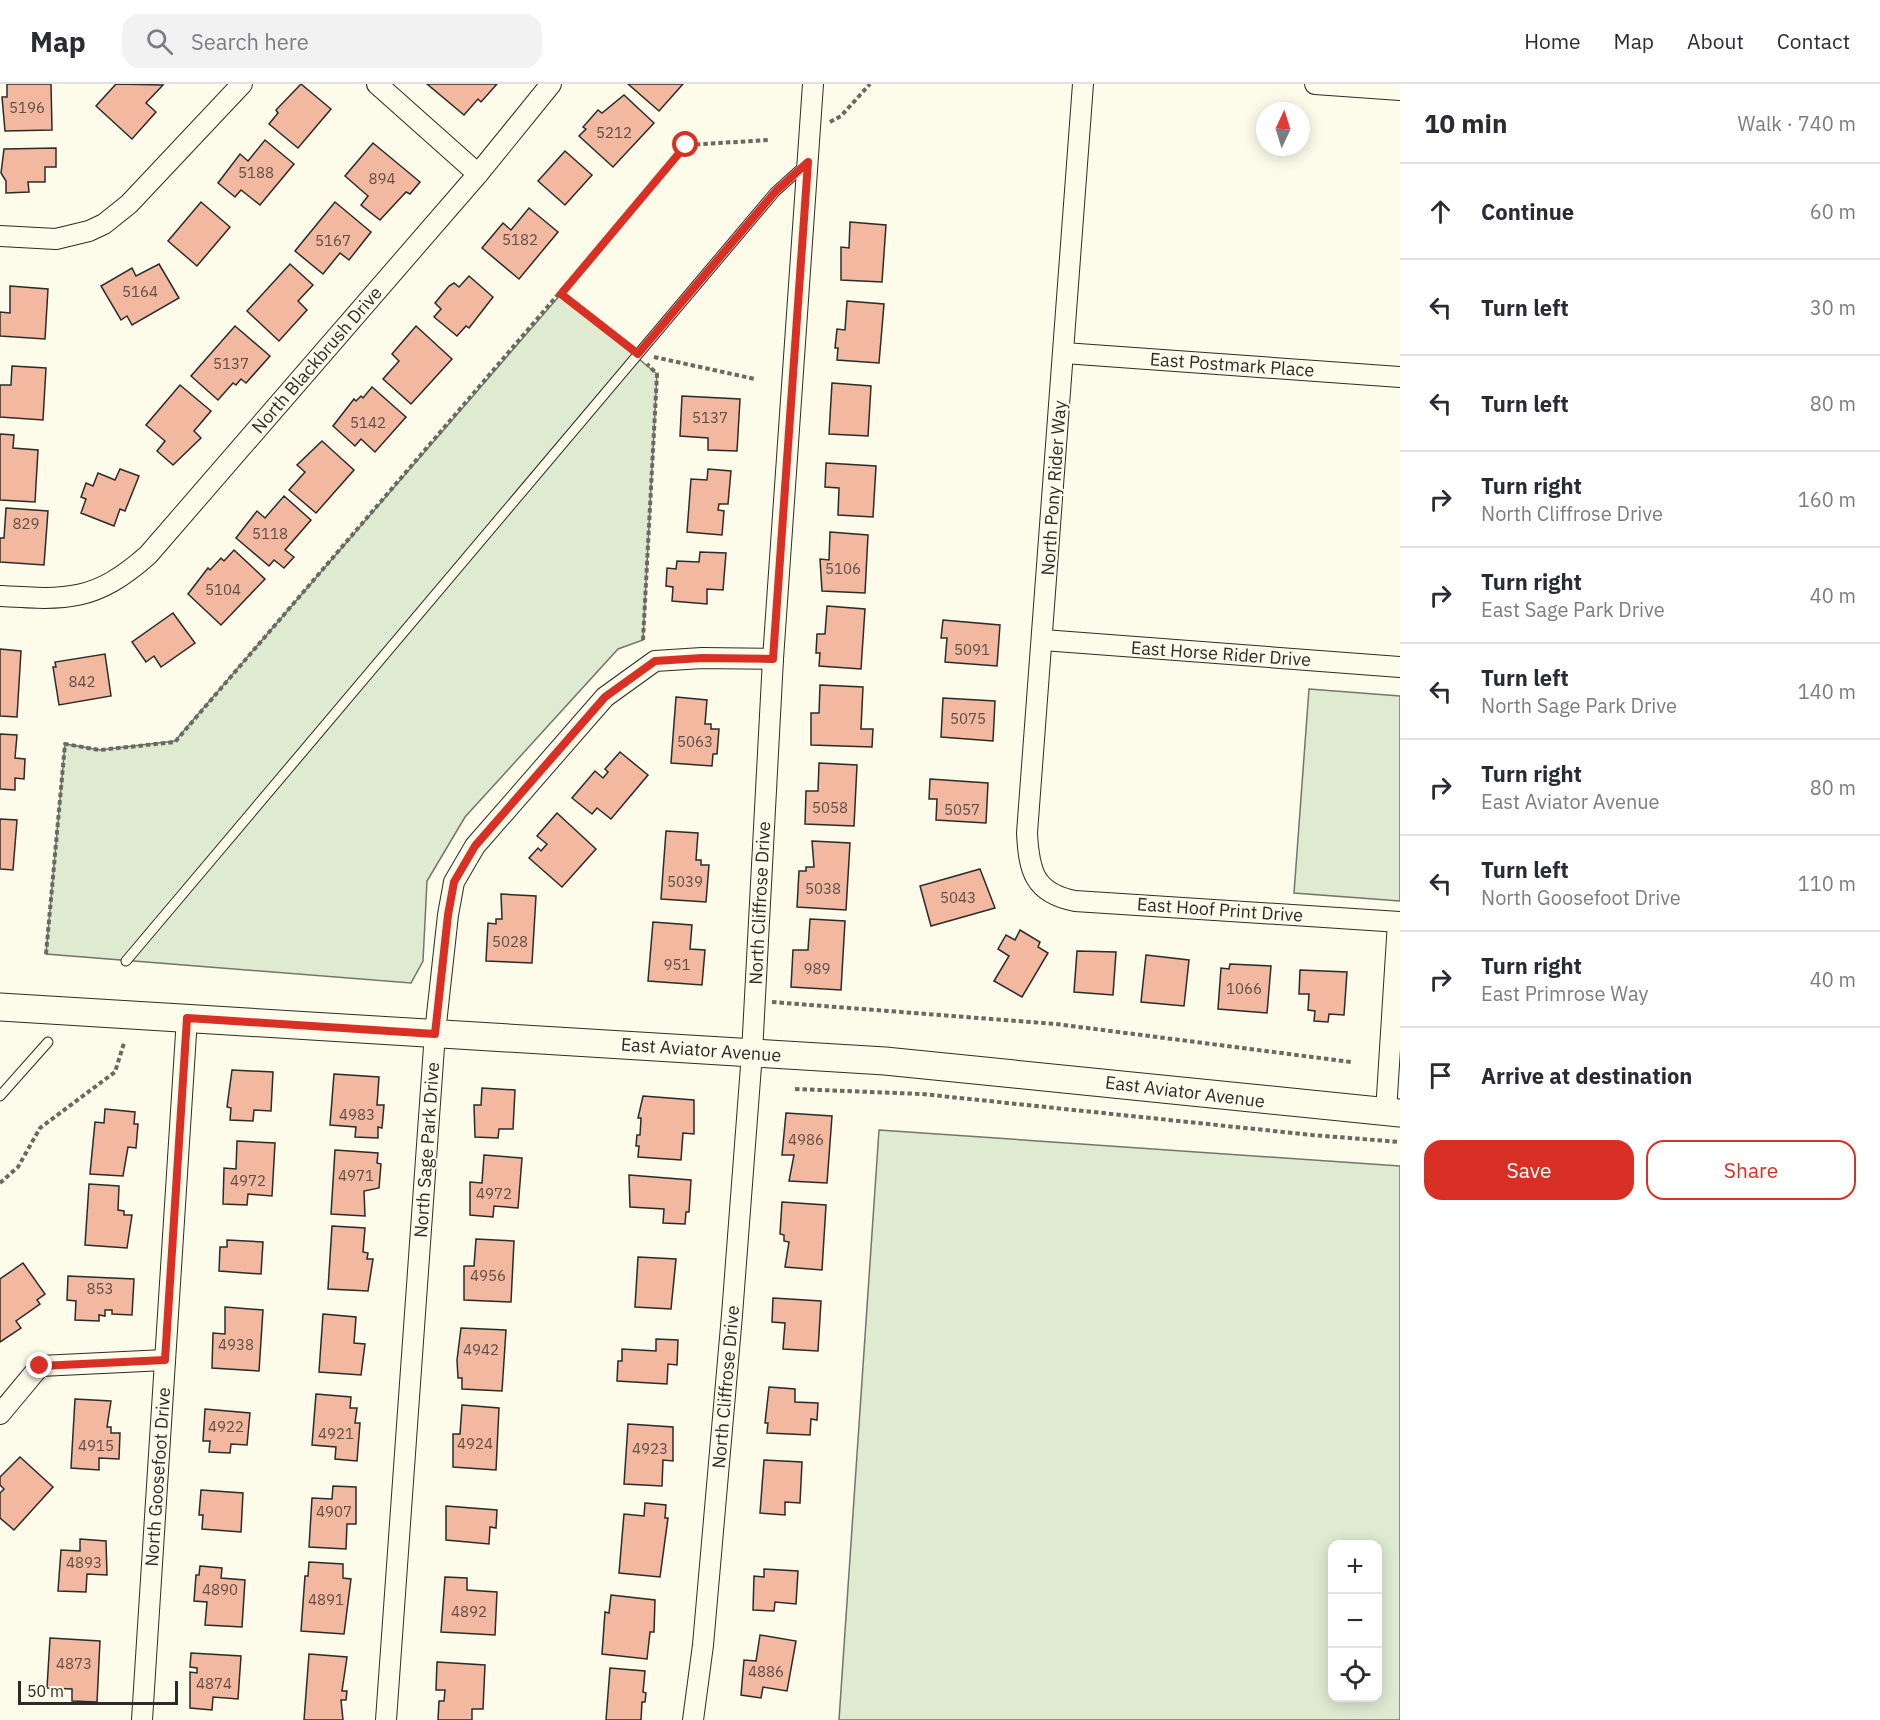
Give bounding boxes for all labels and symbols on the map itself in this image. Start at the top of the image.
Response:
house number: 5196 [9,98,45,117]
north arrow [1256,102,1310,156]
house number: 5212 [596,123,632,142]
route start [672,131,698,157]
house number: 5188 [238,163,274,182]
house number: 894 [368,169,396,188]
house number: 5182 [502,230,538,249]
house number: 5167 [315,231,351,250]
street label: North Blackbrush Drive [246,281,387,438]
house number: 5164 [122,282,158,301]
street label: East Postmark Place [1149,347,1315,382]
house number: 5137 [213,354,249,373]
street label: North Pony Rider Way [1036,399,1071,576]
house number: 5137 [692,408,728,427]
house number: 5142 [350,413,386,432]
house number: 829 [12,514,40,533]
house number: 5118 [252,524,288,543]
house number: 5106 [825,559,861,578]
house number: 5104 [205,580,241,599]
street label: East Horse Rider Drive [1130,636,1312,671]
house number: 5091 [954,640,990,659]
house number: 842 [68,672,96,691]
house number: 5075 [950,709,986,728]
house number: 5063 [677,732,713,751]
house number: 5058 [812,798,848,817]
house number: 5057 [944,800,980,819]
street label: North Cliffrose Drive [744,820,775,985]
house number: 5039 [667,872,703,891]
house number: 5038 [805,879,841,898]
house number: 5043 [940,888,976,907]
street label: East Hoof Print Drive [1136,892,1304,927]
house number: 5028 [492,932,528,951]
house number: 951 [663,955,691,974]
house number: 989 [803,959,831,978]
house number: 1066 [1226,979,1262,998]
street label: East Aviator Avenue [620,1032,782,1067]
street label: North Sage Park Drive [409,1061,444,1239]
street label: East Aviator Avenue [1104,1070,1266,1113]
house number: 4983 [339,1105,375,1124]
house number: 4986 [788,1130,824,1149]
house number: 4971 [338,1166,374,1185]
house number: 4972 [230,1171,266,1190]
house number: 4972 [476,1184,512,1203]
house number: 4956 [470,1266,506,1285]
house number: 853 [86,1279,114,1298]
street label: North Cliffrose Drive [707,1304,744,1470]
house number: 4938 [218,1335,254,1354]
house number: 4942 [463,1340,499,1359]
route end [26,1352,52,1378]
street label: North Goosefoot Drive [140,1386,175,1567]
house number: 4922 [208,1417,244,1436]
house number: 4921 [318,1424,354,1443]
house number: 4924 [457,1434,493,1453]
house number: 4915 [78,1436,114,1455]
house number: 4923 [632,1439,668,1458]
house number: 4907 [316,1502,352,1521]
house number: 4893 [66,1553,102,1572]
house number: 4890 [202,1580,238,1599]
house number: 4891 [308,1590,344,1609]
house number: 4892 [451,1602,487,1621]
house number: 4873 [56,1654,92,1673]
house number: 4886 [748,1662,784,1681]
house number: 4874 [196,1674,232,1693]
scale bar [18,1678,178,1706]

